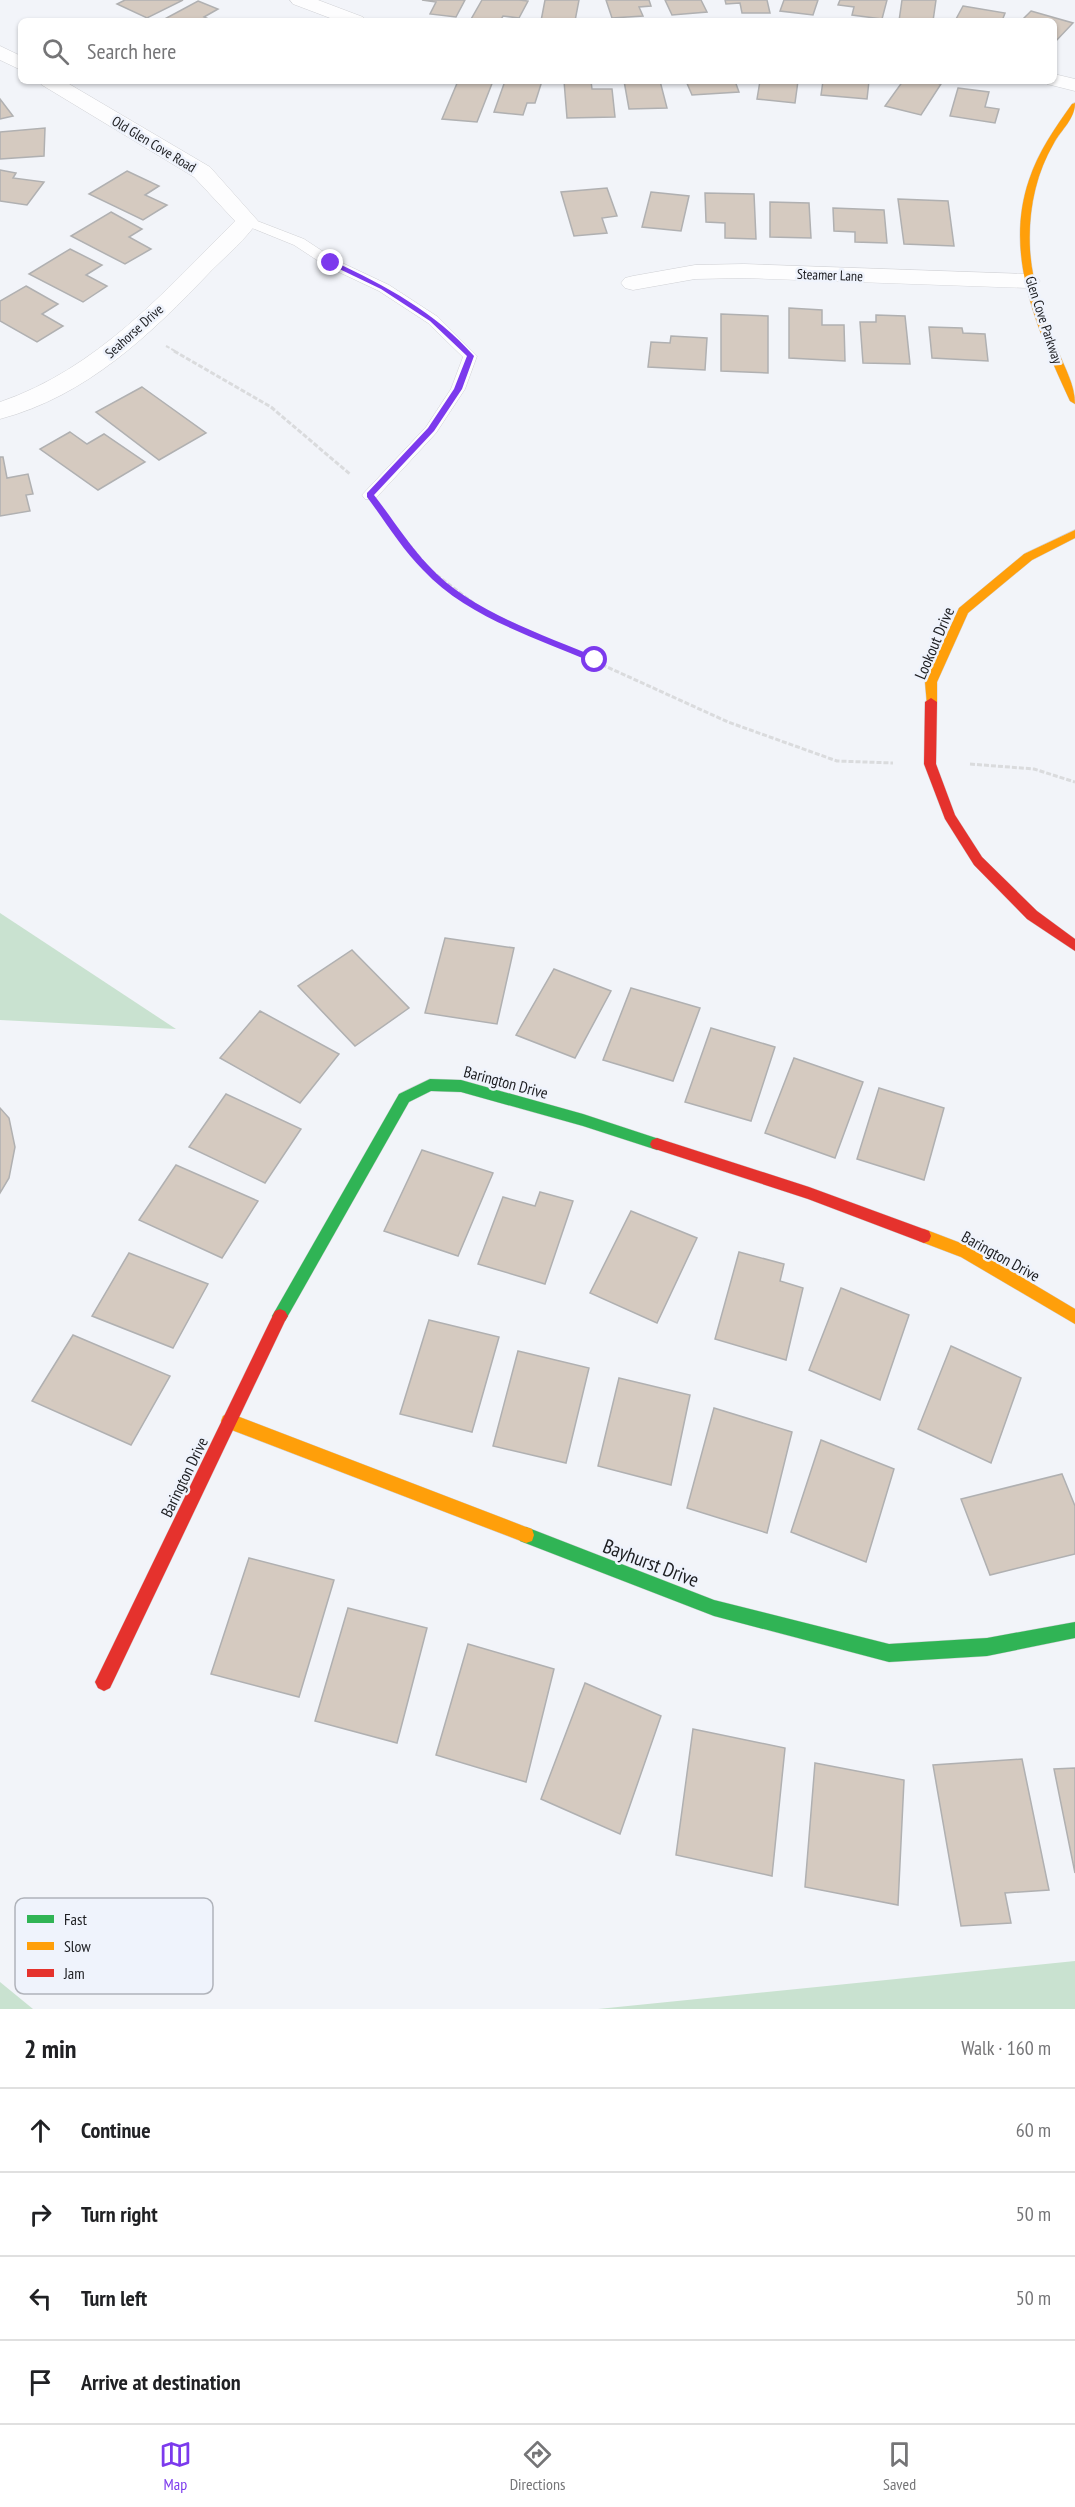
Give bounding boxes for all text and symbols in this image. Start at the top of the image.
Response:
search box [18,18,1057,84]
icon: search [39,35,72,68]
text: Search here [87,37,176,65]
street label: Old Glen Cove Road [109,112,199,176]
route end [317,249,343,275]
street label: Steamer Lane [797,265,863,285]
street label: Glen Cove Parkway [1021,274,1067,367]
street label: Seahorse Drive [101,300,167,362]
street label: Lookout Drive [910,604,958,682]
route start [581,646,607,672]
street label: Barington Drive [462,1061,550,1103]
street label: Barington Drive [958,1226,1044,1286]
street label: Barington Drive [156,1434,212,1520]
street label: Bayhurst Drive [599,1533,703,1593]
legend [15,1898,213,1994]
text: Fast [64,1909,87,1929]
text: Slow [64,1936,91,1956]
text: Jam [63,1963,85,1983]
text: 2 min [24,2032,77,2065]
text: Walk · 160 m [961,2035,1051,2061]
icon: ahead [24,2114,57,2147]
text: Continue [81,2116,151,2144]
text: 60 m [1016,2117,1051,2143]
icon: right [24,2198,57,2231]
text: Turn right [81,2200,158,2228]
text: 50 m [1016,2201,1051,2227]
icon: left [24,2282,57,2315]
text: Turn left [81,2284,147,2312]
text: 50 m [1016,2285,1051,2311]
icon: arrive [24,2366,57,2399]
text: Arrive at destination [81,2368,241,2396]
tab: Map [159,2438,192,2494]
tab: Directions [510,2438,565,2494]
tab: Saved [883,2438,916,2494]

